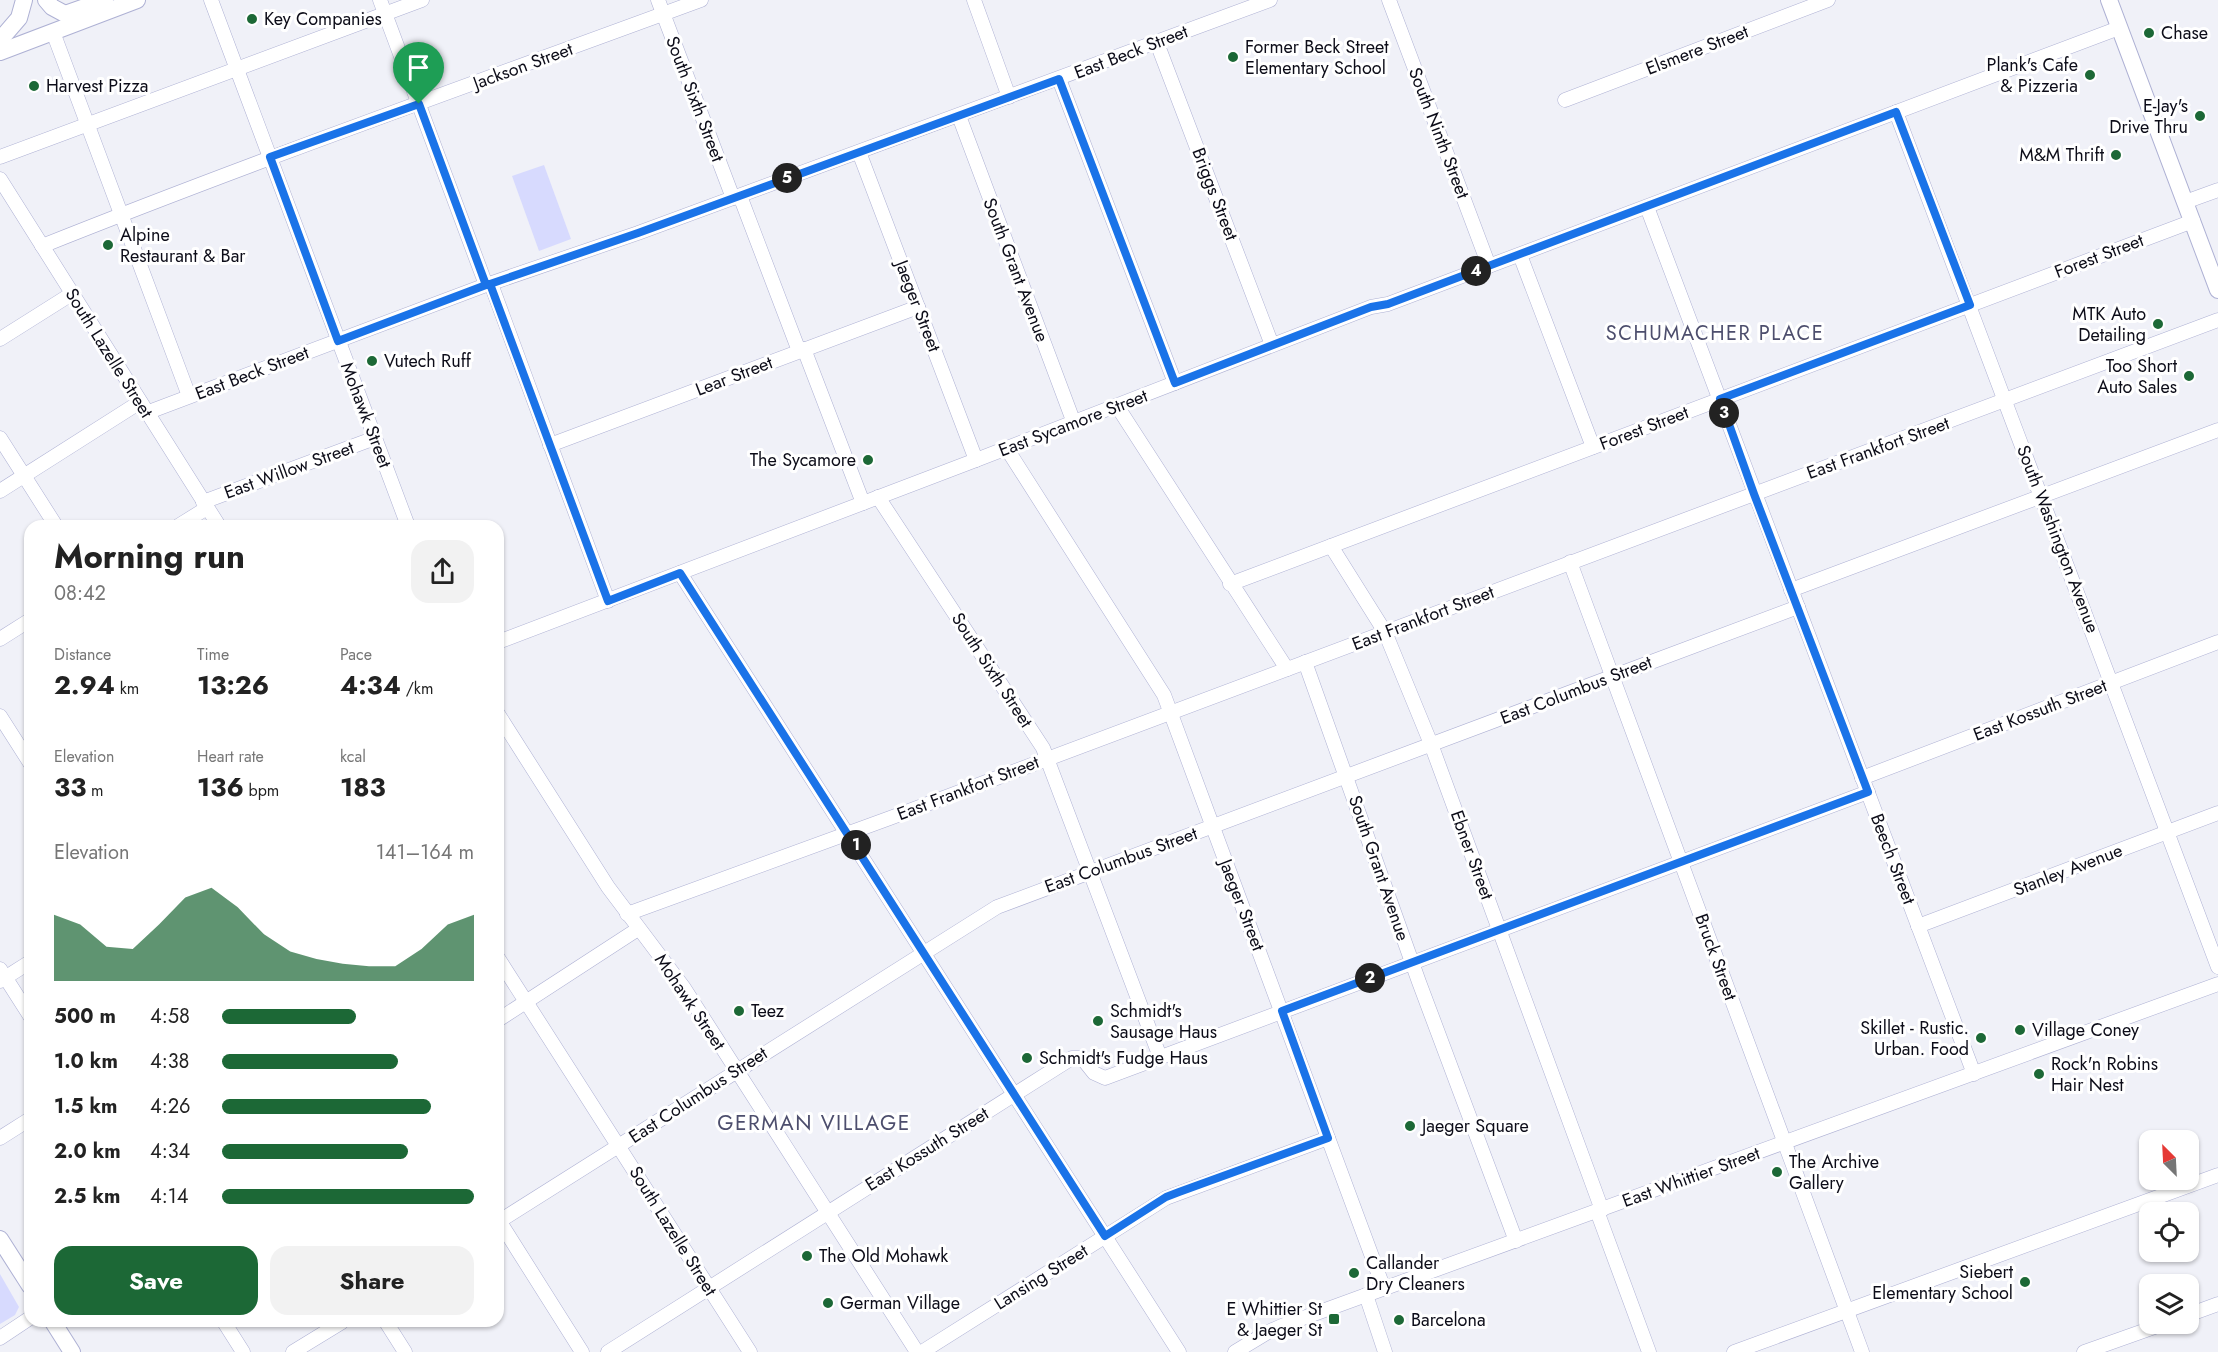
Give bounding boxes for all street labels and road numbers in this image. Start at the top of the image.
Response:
street label: East Beck Street [1070,18,1192,86]
street label: Elsmere Street [1642,18,1753,82]
street label: South Sixth Street [659,32,731,166]
street label: Jackson Street [468,36,577,97]
street label: South Ninth Street [1402,64,1476,203]
street label: Briggs Street [1185,144,1245,245]
street label: South Grant Avenue [977,194,1055,346]
street label: Forest Street [2051,227,2148,285]
street label: Jaeger Street [888,255,948,356]
street label: South Lazelle Street [59,283,160,423]
street label: East Beck Street [191,339,313,407]
street label: Lear Street [692,349,777,403]
street label: Mohawk Street [334,359,398,472]
street label: East Sycamore Street [995,382,1152,463]
street label: Forest Street [1596,399,1693,457]
street label: East Frankfort Street [1803,410,1954,486]
street label: East Willow Street [220,434,358,506]
street label: South Washington Avenue [2010,441,2106,637]
street label: East Frankfort Street [1348,579,1498,657]
street label: South Sixth Street [945,607,1039,733]
street label: East Columbus Street [1496,649,1656,731]
street label: East Kossuth Street [1969,672,2111,747]
street label: East Frankfort Street [893,749,1043,827]
street label: South Grant Avenue [1342,792,1416,944]
street label: Ebner Street [1444,807,1500,904]
street label: Beech Street [1864,810,1922,909]
street label: East Columbus Street [1041,820,1202,900]
street label: Stanley Avenue [2010,837,2126,903]
street label: Jaeger Street [1212,854,1272,955]
street label: Bruck Street [1688,910,1744,1005]
street label: Mohawk Street [648,949,732,1056]
street label: East Columbus Street [624,1040,773,1150]
street label: East Kossuth Street [860,1100,994,1197]
street label: East Whittier Street [1619,1140,1764,1214]
street label: South Lazelle Street [623,1161,724,1301]
street label: Lansing Street [989,1237,1093,1316]

